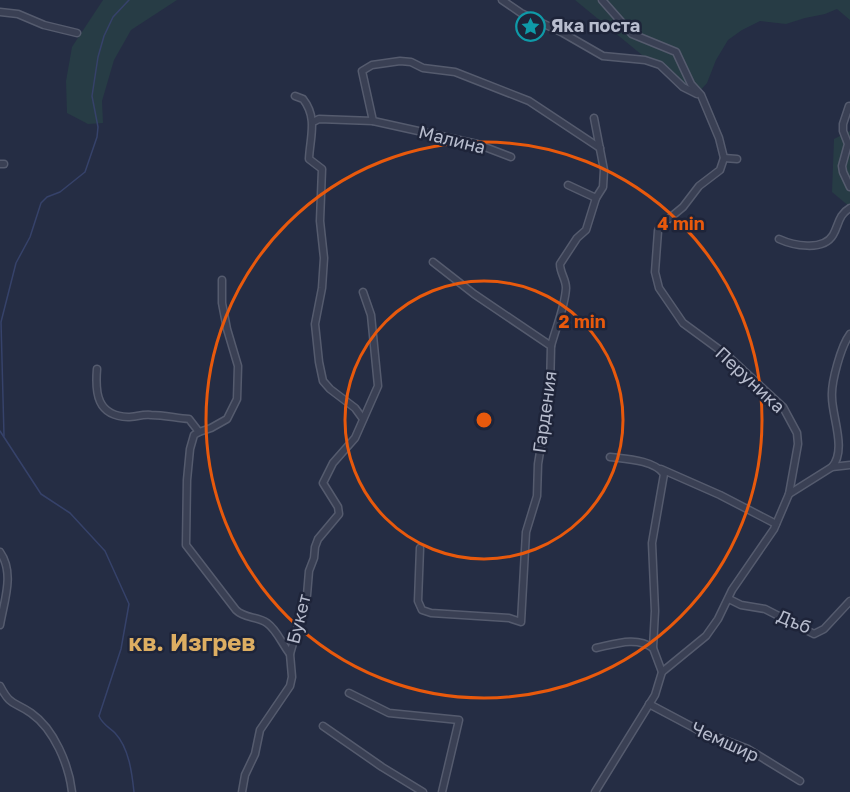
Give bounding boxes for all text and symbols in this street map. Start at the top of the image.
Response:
place icon: Яка поста [514,10,546,42]
place label: Яка поста [551,14,640,36]
street label: Малина [416,120,488,158]
text: 4 min [657,212,705,234]
text: 2 min [558,310,606,332]
street label: Перуника [711,342,790,417]
street label: Гардения [527,369,561,454]
centre of rings [474,410,494,430]
street label: Букет [281,591,315,646]
street label: Дъб [774,604,814,638]
district label: кв. Изгрев [129,627,255,656]
street label: Чемшир [688,716,763,766]

